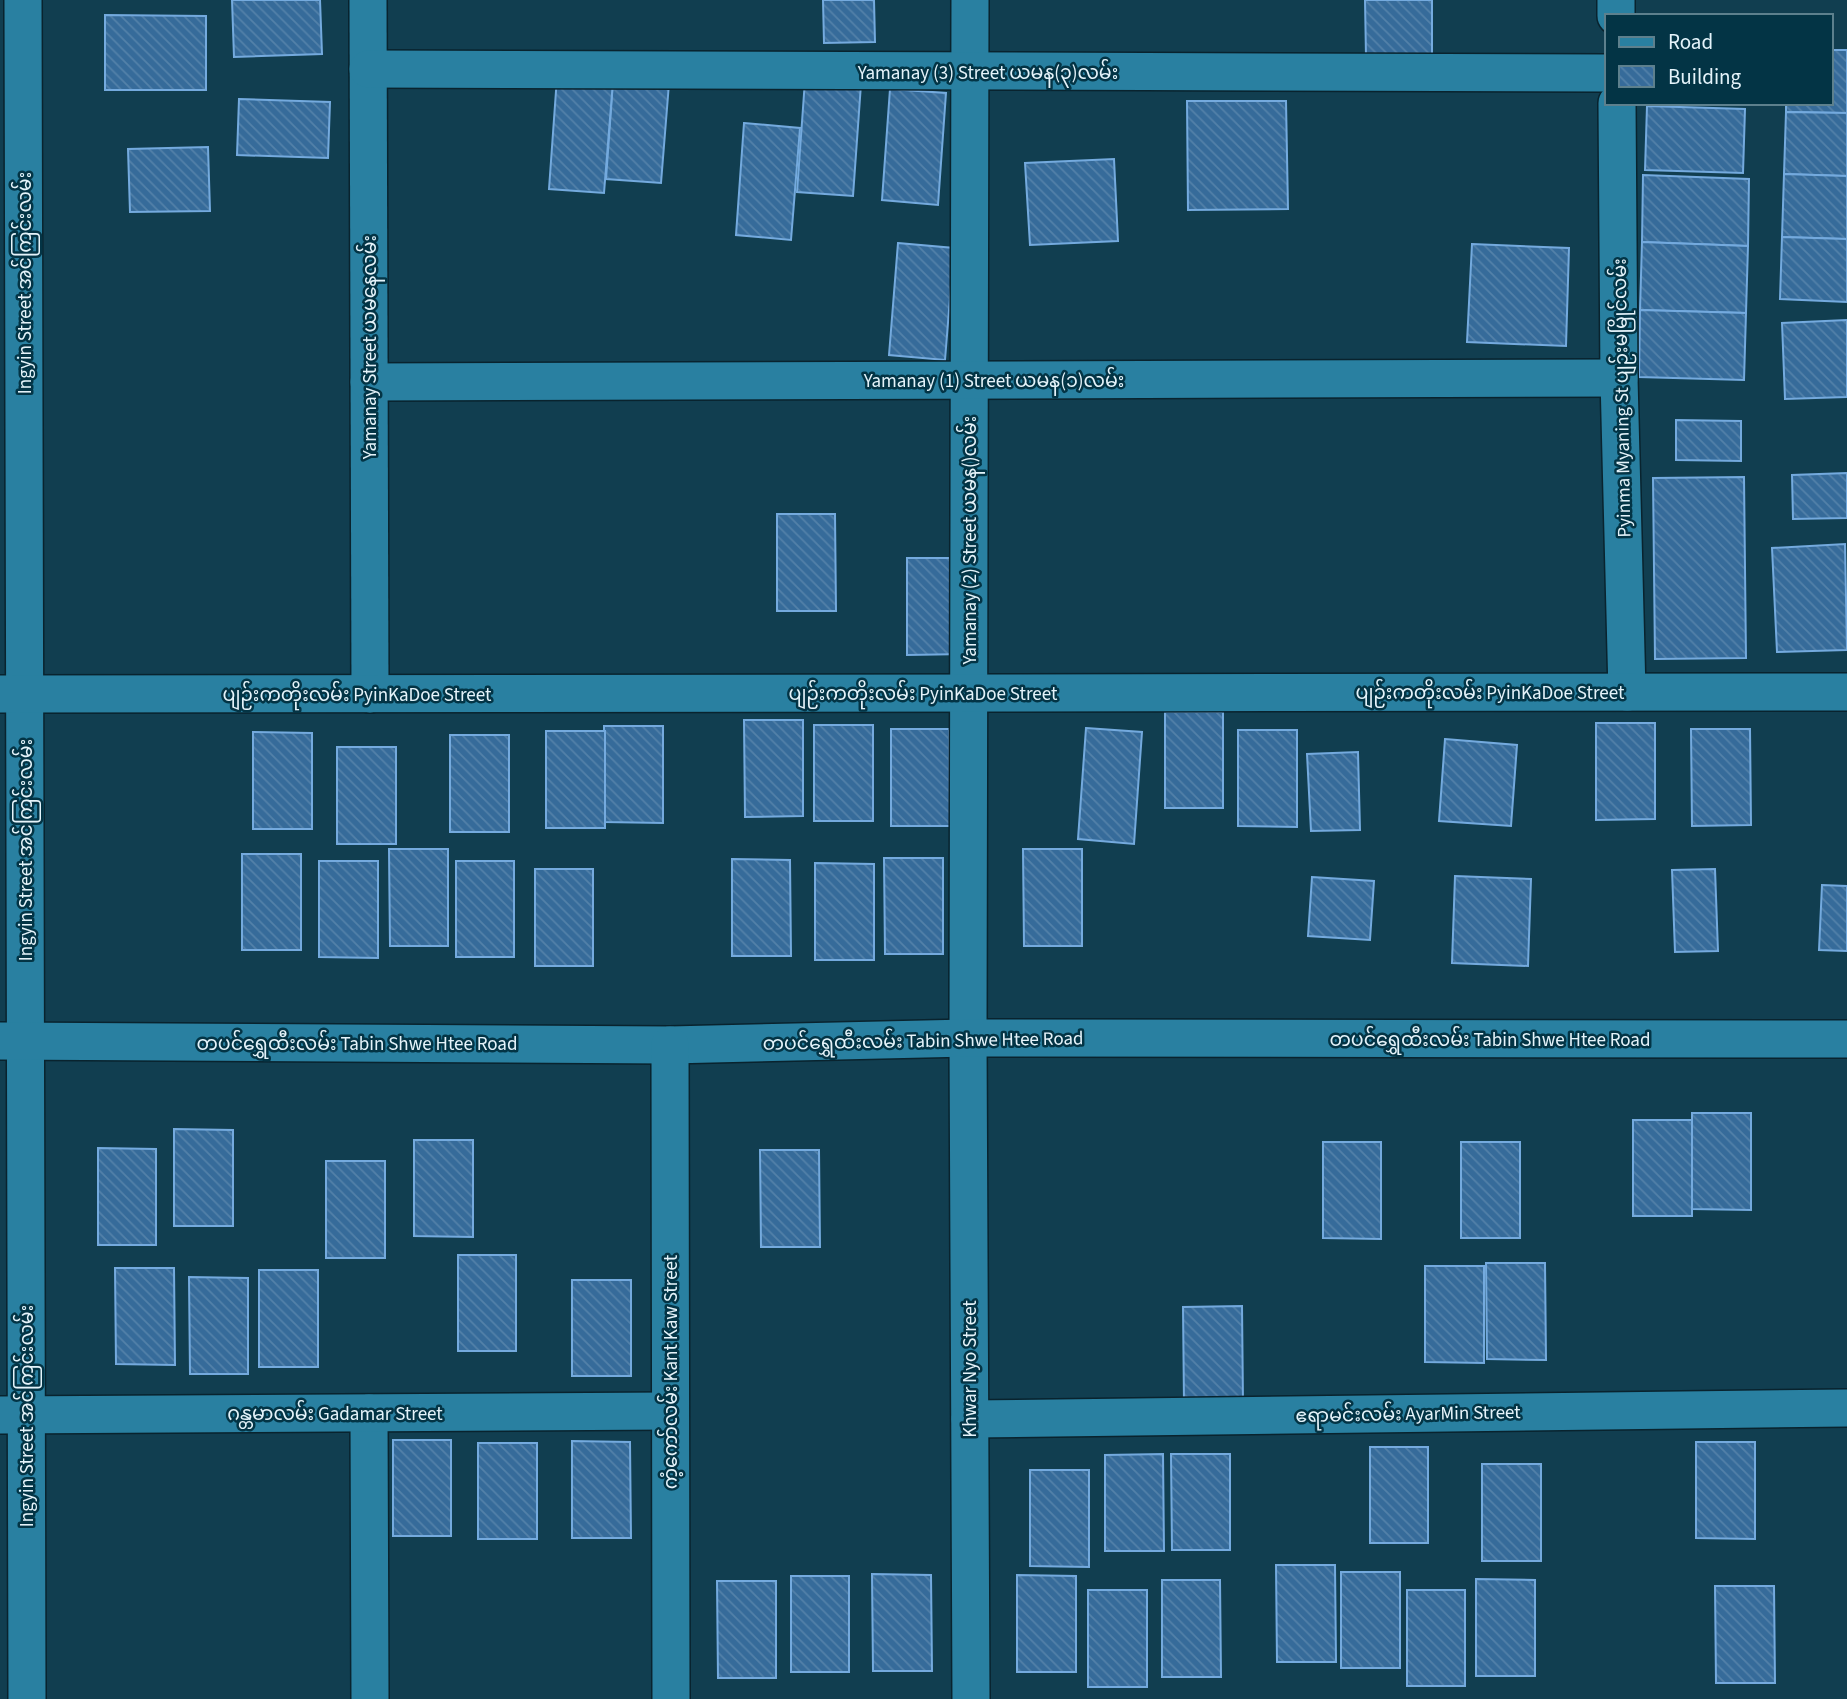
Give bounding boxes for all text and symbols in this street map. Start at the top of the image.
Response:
legend [1605,14,1833,105]
text: Road [1668,27,1713,57]
street label: Yamanay (3) Street ယမန(၃)လမ်း [857,58,1118,88]
text: Building [1668,62,1742,92]
street label: Ingyin Street အင်ကြင်းလမ်း [10,172,40,394]
street label: Yamanay Street ယမနေလမ်း [355,235,385,460]
street label: Pyinma Myaning St ပျဉ်းမမြိုင်လမ်း [1605,258,1639,538]
street label: Yamanay (1) Street ယမန(၁)လမ်း [863,366,1124,396]
street label: Yamanay (2) Street ယမန()လမ်း [955,416,985,665]
street label: ပျဉ်းကတိုးလမ်း PyinKaDoe Street [1356,678,1625,709]
street label: ပျဉ်းကတိုးလမ်း PyinKaDoe Street [789,679,1058,710]
street label: ပျဉ်းကတိုးလမ်း PyinKaDoe Street [223,680,492,711]
street label: Ingyin Street အင်ကြင်းလမ်း [11,739,41,961]
street label: တပင်ရွှေထီးလမ်း Tabin Shwe Htee Road [762,1023,1084,1059]
street label: တပင်ရွှေထီးလမ်း Tabin Shwe Htee Road [1330,1025,1650,1055]
street label: တပင်ရွှေထီးလမ်း Tabin Shwe Htee Road [197,1029,517,1059]
street label: ကံ့ကော်လမ်း Kant Kaw Street [656,1254,685,1489]
street label: Khwar Nyo Street [957,1300,984,1438]
street label: Ingyin Street အင်ကြင်းလမ်း [12,1305,42,1527]
street label: ဧရာမင်းလမ်း AyarMin Street [1295,1397,1521,1431]
street label: ဂန္တမာလမ်း Gadamar Street [227,1399,443,1429]

